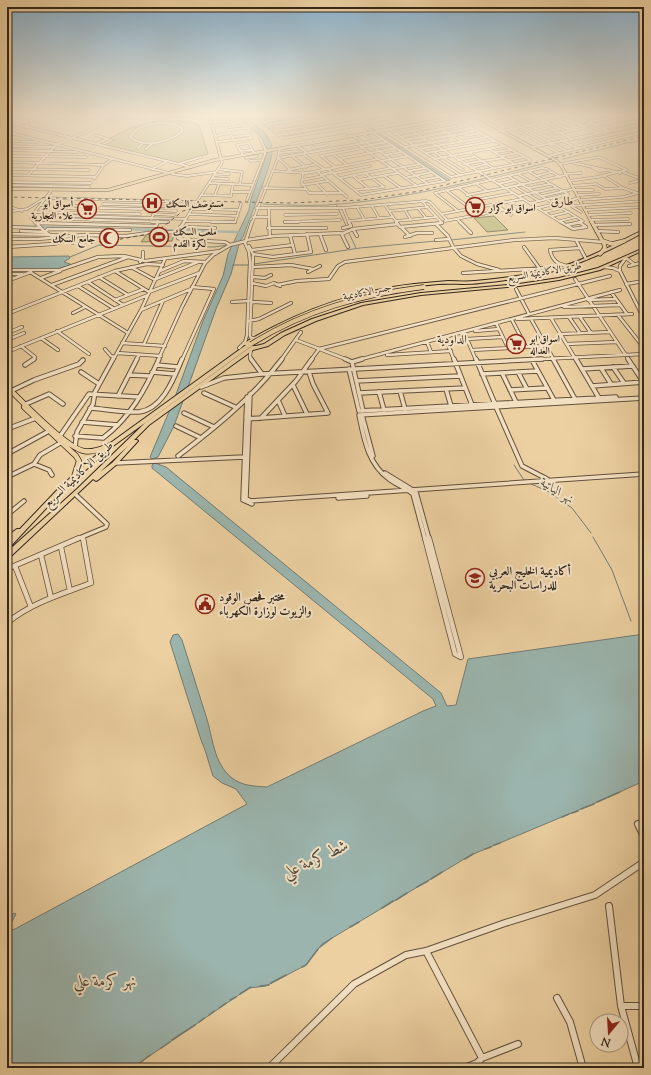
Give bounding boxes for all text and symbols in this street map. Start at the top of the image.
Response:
hospital icon: مستوصف السكك [141,192,163,214]
district label: طارق [551,193,573,211]
place label: أسواق أبو علاء التجارية [31,196,74,224]
supermarket icon: اسواق ابو كرار [464,196,486,218]
place label: مستوصف السكك [166,197,224,212]
supermarket icon: أسواق أبو علاء التجارية [76,198,98,220]
place label: اسواق ابو كرار [488,201,536,216]
place label: ملعب السكك لكرة القدم [173,225,217,253]
sports icon: ملعب السكك لكرة القدم [148,226,170,248]
mosque icon: جامع السكك [98,227,120,249]
place label: جامع السكك [53,232,95,248]
street label: طريق الاكاديمية السريع [506,258,583,287]
street label: جسر الاكاديمية [342,280,393,305]
district label: الداودية [437,331,467,349]
place label: اسواق ابو العداله [529,332,560,359]
supermarket icon: اسواق ابو العداله [505,333,527,355]
street label: طريق الاكاديمية السريع [40,437,119,513]
water label: نهر الياتية [536,474,577,509]
place label: أكاديمية الخليج العربي للدراسات البحرية [488,563,571,595]
school or university icon: أكاديمية الخليج العربي للدراسات البحرية [464,567,486,589]
place label: مختبر فحص الوقود والزيوت لوزارة الكهرباء [219,589,312,621]
public building icon: مختبر فحص الوقود والزيوت لوزارة الكهرباء [194,593,216,615]
water label: شط كرمة علي [279,835,354,887]
water label: نهر كرمة علي [73,971,137,996]
north arrow [589,1013,629,1053]
text: N [599,1033,614,1051]

